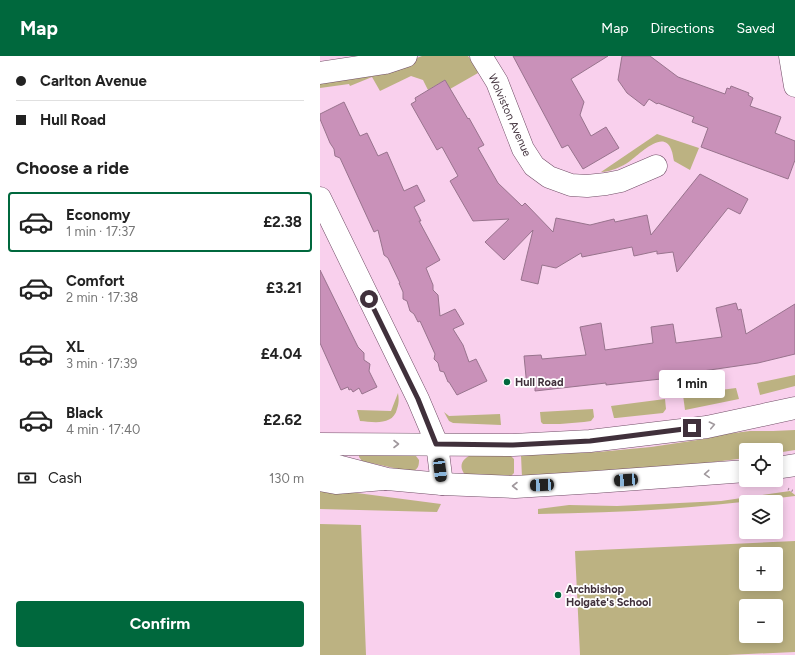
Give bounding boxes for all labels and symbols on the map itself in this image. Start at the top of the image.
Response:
street label: Wolviston Avenue [486,72,534,158]
route start [360,290,378,308]
callout: 1 min [659,370,725,398]
place label: Hull Road [515,376,563,389]
marker: Hull Road [502,377,512,387]
route end [683,419,701,437]
one-way arrow [709,422,715,430]
one-way arrow [393,440,399,448]
car [433,457,447,483]
one-way arrow [704,470,710,479]
car [614,473,638,487]
car [530,478,554,492]
one-way arrow [512,482,518,490]
place label: Archbishop Holgate's School [566,583,651,609]
marker: Archbishop Holgate's School [553,590,563,600]

